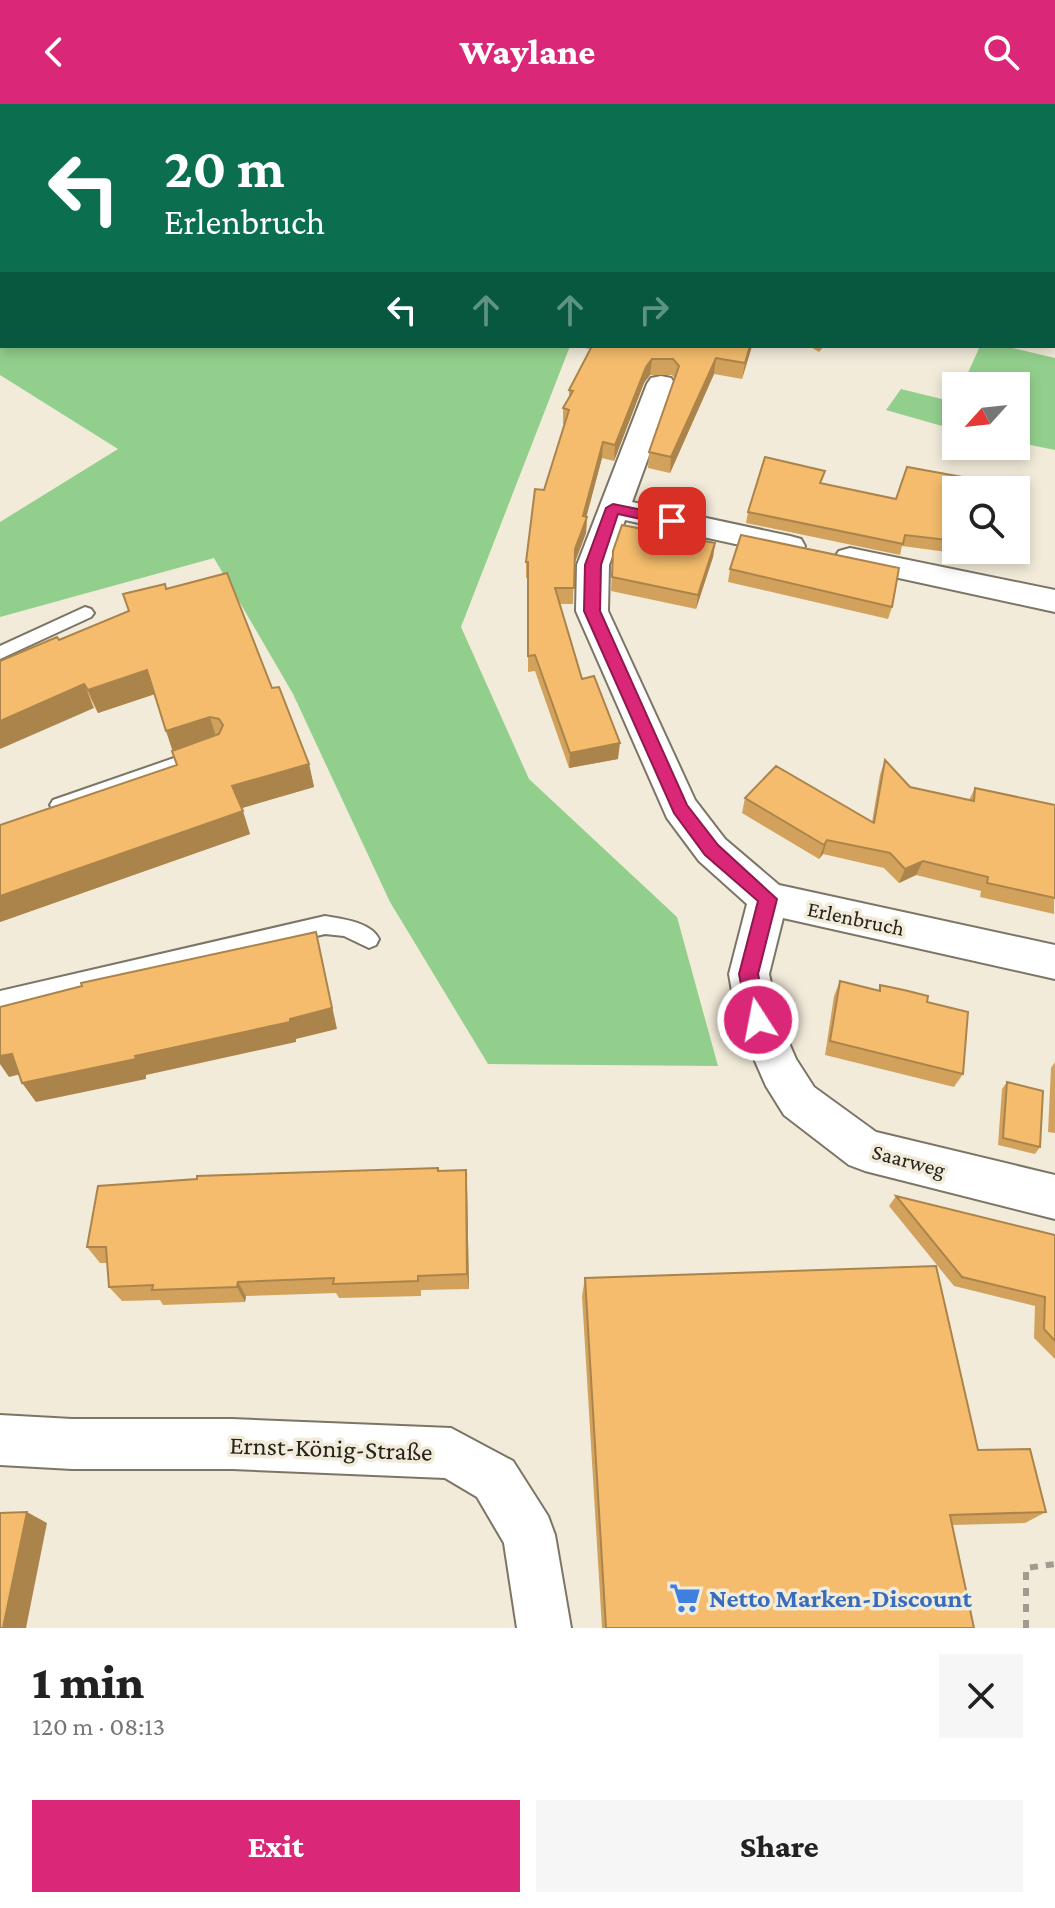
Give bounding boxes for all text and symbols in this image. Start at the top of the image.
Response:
icon: back [32,30,76,74]
icon: search [979,30,1023,74]
text: Waylane [460,32,595,72]
icon: left [32,136,136,240]
text: 20 m [164,137,285,199]
text: Erlenbruch [164,202,325,242]
icon: left [380,288,424,332]
icon: ahead [464,288,508,332]
icon: ahead [548,288,592,332]
icon: right [632,288,676,332]
north arrow [942,372,1030,460]
map controls [942,372,1030,564]
button: search [942,476,1030,564]
pin [638,487,706,555]
icon: arrive [650,499,694,543]
street label: Erlenbruch [805,896,907,941]
position arrow [716,978,800,1062]
street label: Saarweg [870,1139,949,1182]
street label: Ernst-König-Straße [229,1430,433,1467]
supermarket icon: Netto Marken-Discount [668,1581,702,1615]
place label: Netto Marken-Discount [709,1584,973,1613]
button: close [939,1654,1023,1738]
text: 1 min [32,1655,144,1708]
text: 120 m · 08:13 [32,1712,165,1741]
button: Exit [32,1800,520,1892]
button: Share [536,1800,1023,1892]

